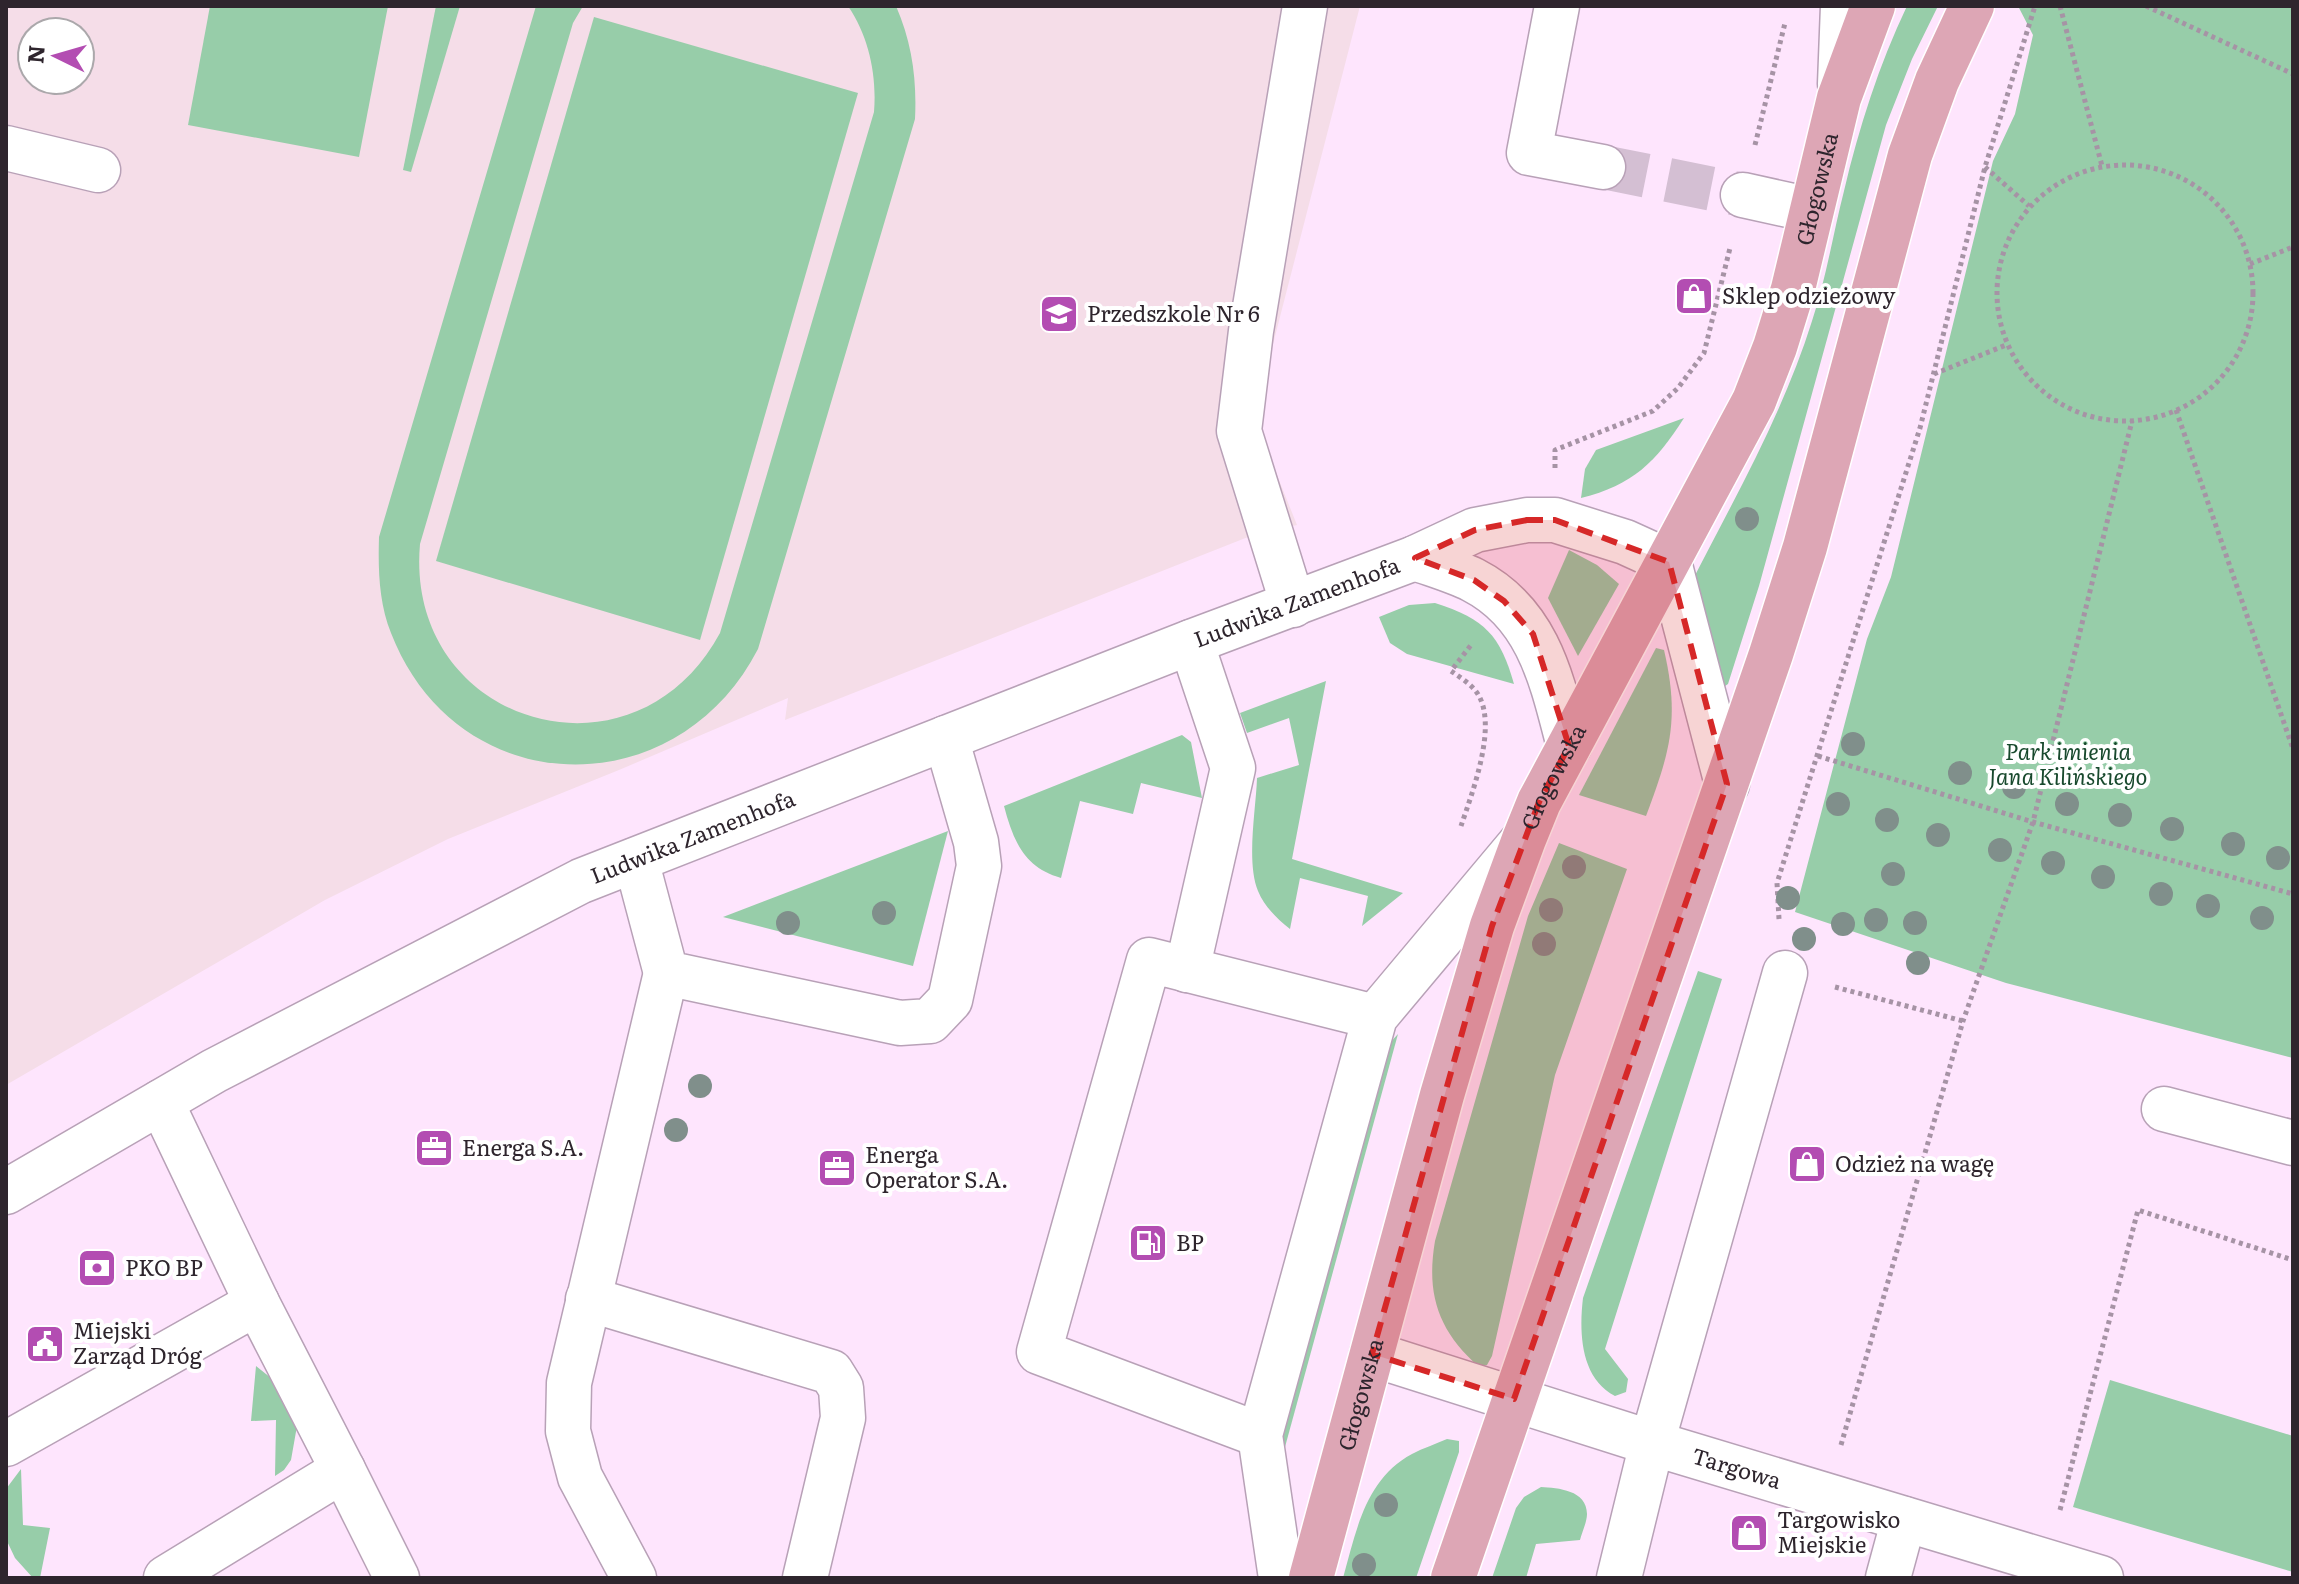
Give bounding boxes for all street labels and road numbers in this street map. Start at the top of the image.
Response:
street label: Głogowska [1786,128,1845,248]
street label: Ludwika Zamenhofa [1189,547,1404,655]
street label: Głogowska [1511,717,1593,834]
street label: Ludwika Zamenhofa [585,781,800,891]
street label: Głogowska [1328,1334,1390,1454]
street label: Targowa [1688,1438,1786,1496]

